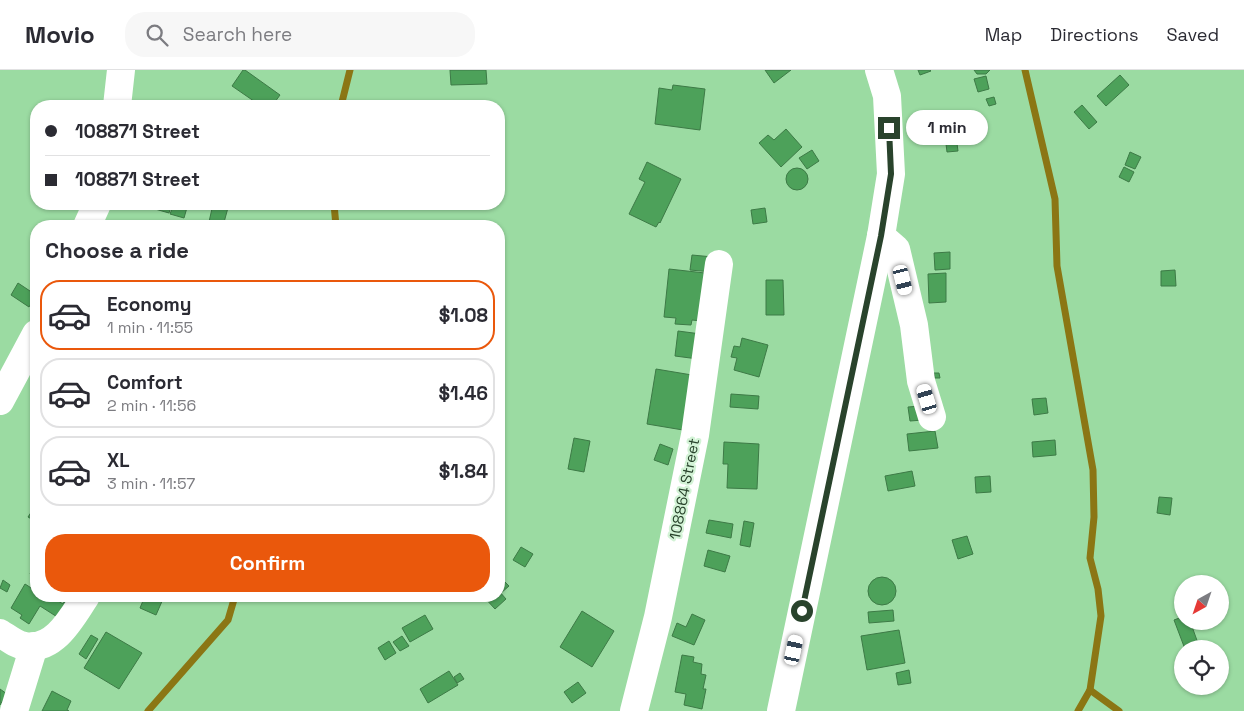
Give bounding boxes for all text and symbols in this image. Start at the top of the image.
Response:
search box [125,12,475,57]
text: Movio [25,19,95,50]
icon: search [143,21,171,49]
text: Search here [183,22,292,47]
text: Map [985,23,1022,46]
text: Directions [1050,23,1139,46]
text: Saved [1167,23,1219,46]
callout: 1 min [906,110,989,146]
route end [878,117,900,139]
text: 1 min [927,117,967,138]
text: 108871 Street [75,119,200,144]
text: 108871 Street [75,167,200,192]
text: Choose a ride [45,236,189,264]
car [892,264,913,296]
text: Economy [107,292,191,317]
icon: car [47,293,92,338]
text: $1.08 [439,303,488,328]
text: 1 min · 11:55 [107,317,193,338]
text: Comfort [107,370,183,395]
icon: car [47,371,92,416]
text: $1.46 [438,381,488,406]
car [915,382,938,416]
text: 2 min · 11:56 [107,395,196,416]
street label: 108864 Street [665,437,703,541]
text: XL [107,448,130,473]
icon: car [47,449,92,494]
text: $1.84 [439,459,488,484]
text: 3 min · 11:57 [107,473,195,494]
button: Confirm [45,534,490,592]
north arrow [1174,575,1229,630]
map controls [1174,575,1229,695]
route start [791,600,813,622]
car [783,634,804,666]
button: locate [1174,640,1229,695]

